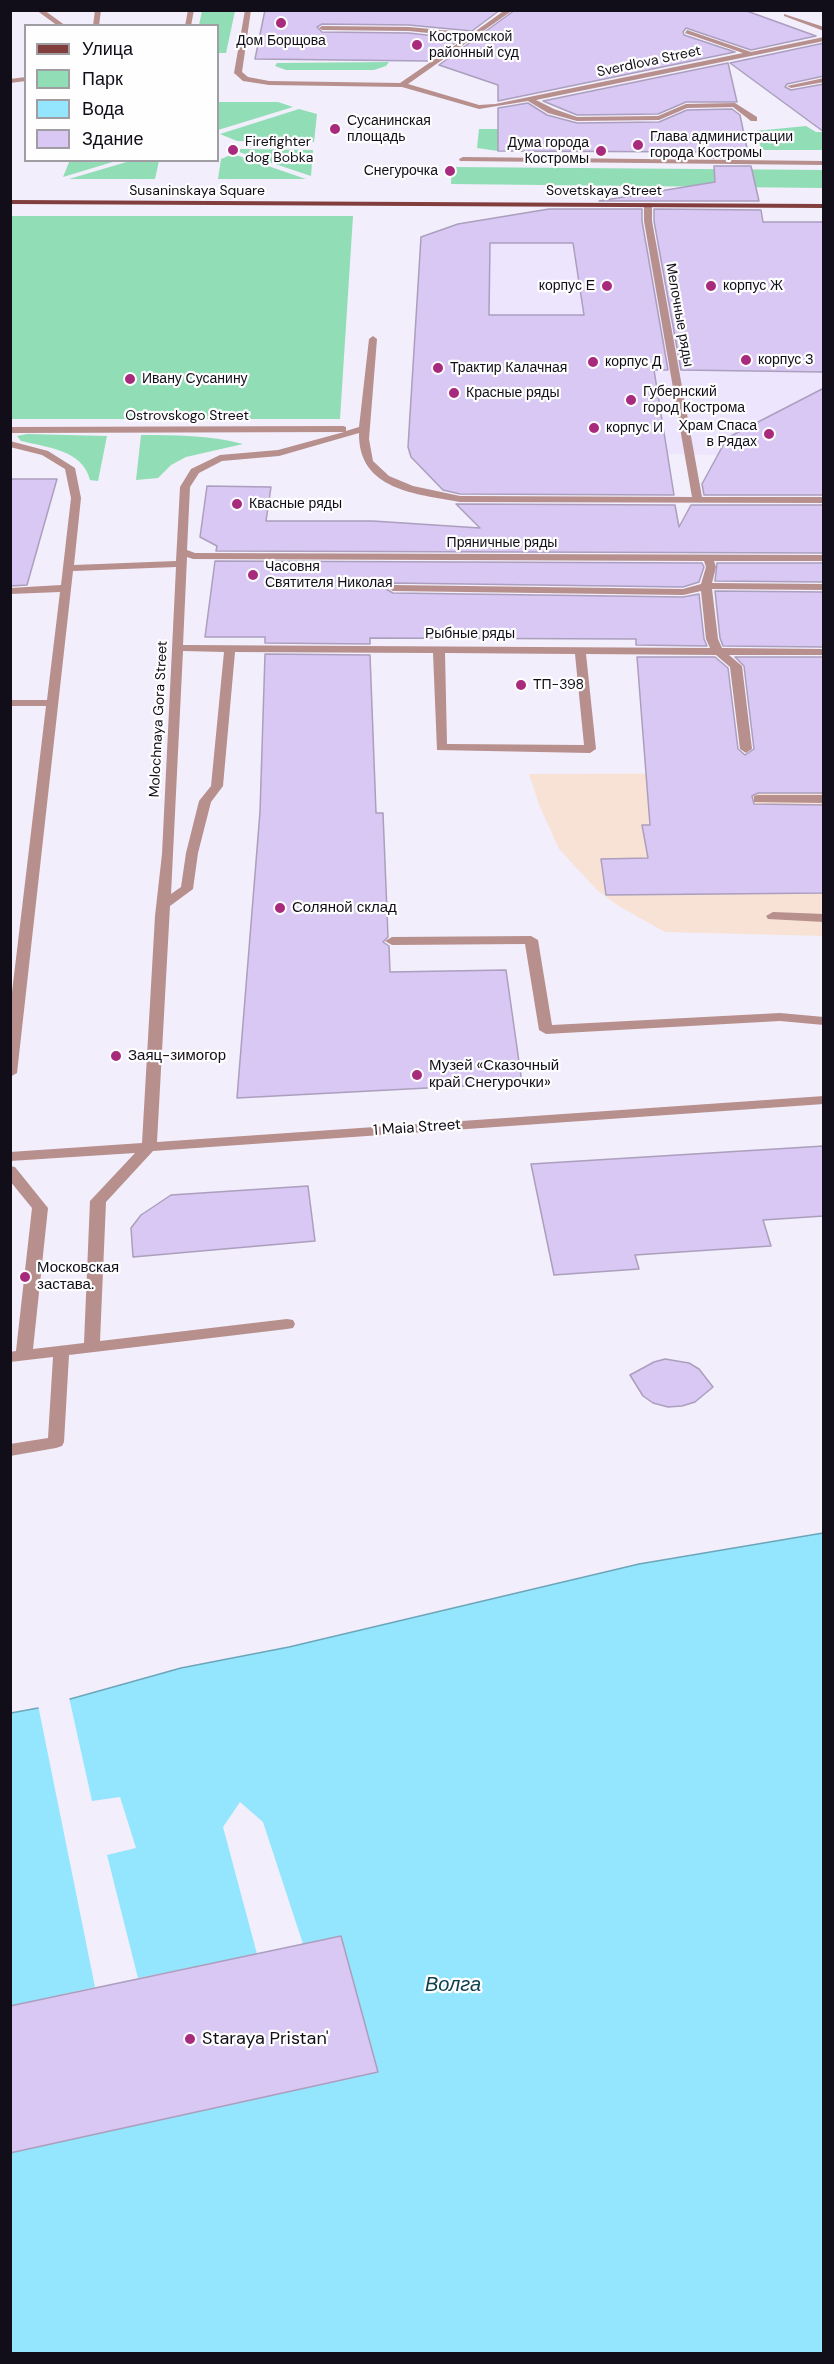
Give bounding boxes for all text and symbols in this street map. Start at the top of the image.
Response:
marker: Дом Борщова [274,16,288,30]
legend [24,24,219,162]
place label: Костромской районный суд [429,29,519,62]
place label: Дом Борщова [236,33,326,49]
text: Улица [82,37,133,61]
marker: Костромской районный суд [410,38,424,52]
street label: Sverdlova Street [595,43,703,81]
text: Парк [82,67,123,91]
text: Вода [82,97,124,121]
place label: Сусанинская площадь [347,113,431,146]
marker: Сусанинская площадь [328,122,342,136]
text: Здание [82,127,143,151]
place label: Глава администрации города Костромы [650,129,793,162]
place label: Firefighter dog Bobka [245,134,313,166]
place label: Дума города Костромы [507,135,589,168]
marker: Глава администрации города Костромы [631,138,645,152]
marker: Firefighter dog Bobka [226,143,240,157]
marker: Дума города Костромы [594,144,608,158]
place label: Снегурочка [364,163,438,179]
marker: Снегурочка [443,164,457,178]
street label: Susaninskaya Square [129,183,265,199]
street label: Sovetskaya Street [546,183,662,199]
street label: Мелочные ряды [662,262,696,368]
place label: корпус Е [539,278,595,294]
place label: корпус Ж [723,278,783,294]
marker: корпус Е [600,279,614,293]
marker: корпус Ж [704,279,718,293]
place label: корпус З [758,352,813,368]
marker: корпус З [739,353,753,367]
place label: корпус Д [605,354,661,370]
marker: корпус Д [586,355,600,369]
place label: Трактир Калачная [450,360,567,376]
marker: Трактир Калачная [431,361,445,375]
place label: Ивану Сусанину [142,371,248,387]
marker: Ивану Сусанину [123,372,137,386]
place label: Губернский город Кострома [643,384,745,416]
place label: Красные ряды [466,385,559,401]
marker: Красные ряды [447,386,461,400]
marker: Губернский город Кострома [624,393,638,407]
street label: Ostrovskogo Street [125,408,249,424]
place label: Храм Спаса в Рядах [678,418,757,450]
place label: корпус И [606,420,663,436]
marker: корпус И [587,421,601,435]
marker: Храм Спаса в Рядах [762,427,776,441]
place label: Квасные ряды [249,496,342,512]
marker: Квасные ряды [230,497,244,511]
street label: Пряничные ряды [447,535,557,551]
place label: Часовня Святителя Николая [265,559,392,592]
marker: Часовня Святителя Николая [246,568,260,582]
street label: Рыбные ряды [425,626,515,642]
street label: Molochnaya Gora Street [147,640,171,798]
place label: ТП-398 [533,677,584,693]
marker: ТП-398 [514,678,528,692]
place label: Соляной склад [292,899,397,917]
marker: Соляной склад [273,901,287,915]
place label: Заяц-зимогор [128,1047,226,1065]
marker: Заяц-зимогор [109,1049,123,1063]
place label: Музей «Сказочный край Снегурочки» [429,1057,559,1092]
marker: Музей «Сказочный край Снегурочки» [410,1068,424,1082]
street label: 1 Maia Street [373,1116,461,1140]
place label: Московская застава. [37,1259,119,1294]
marker: Московская застава. [18,1270,32,1284]
water label: Волга [425,1974,481,1998]
place label: Staraya Pristan' [202,2028,329,2050]
marker: Staraya Pristan' [183,2032,197,2046]

